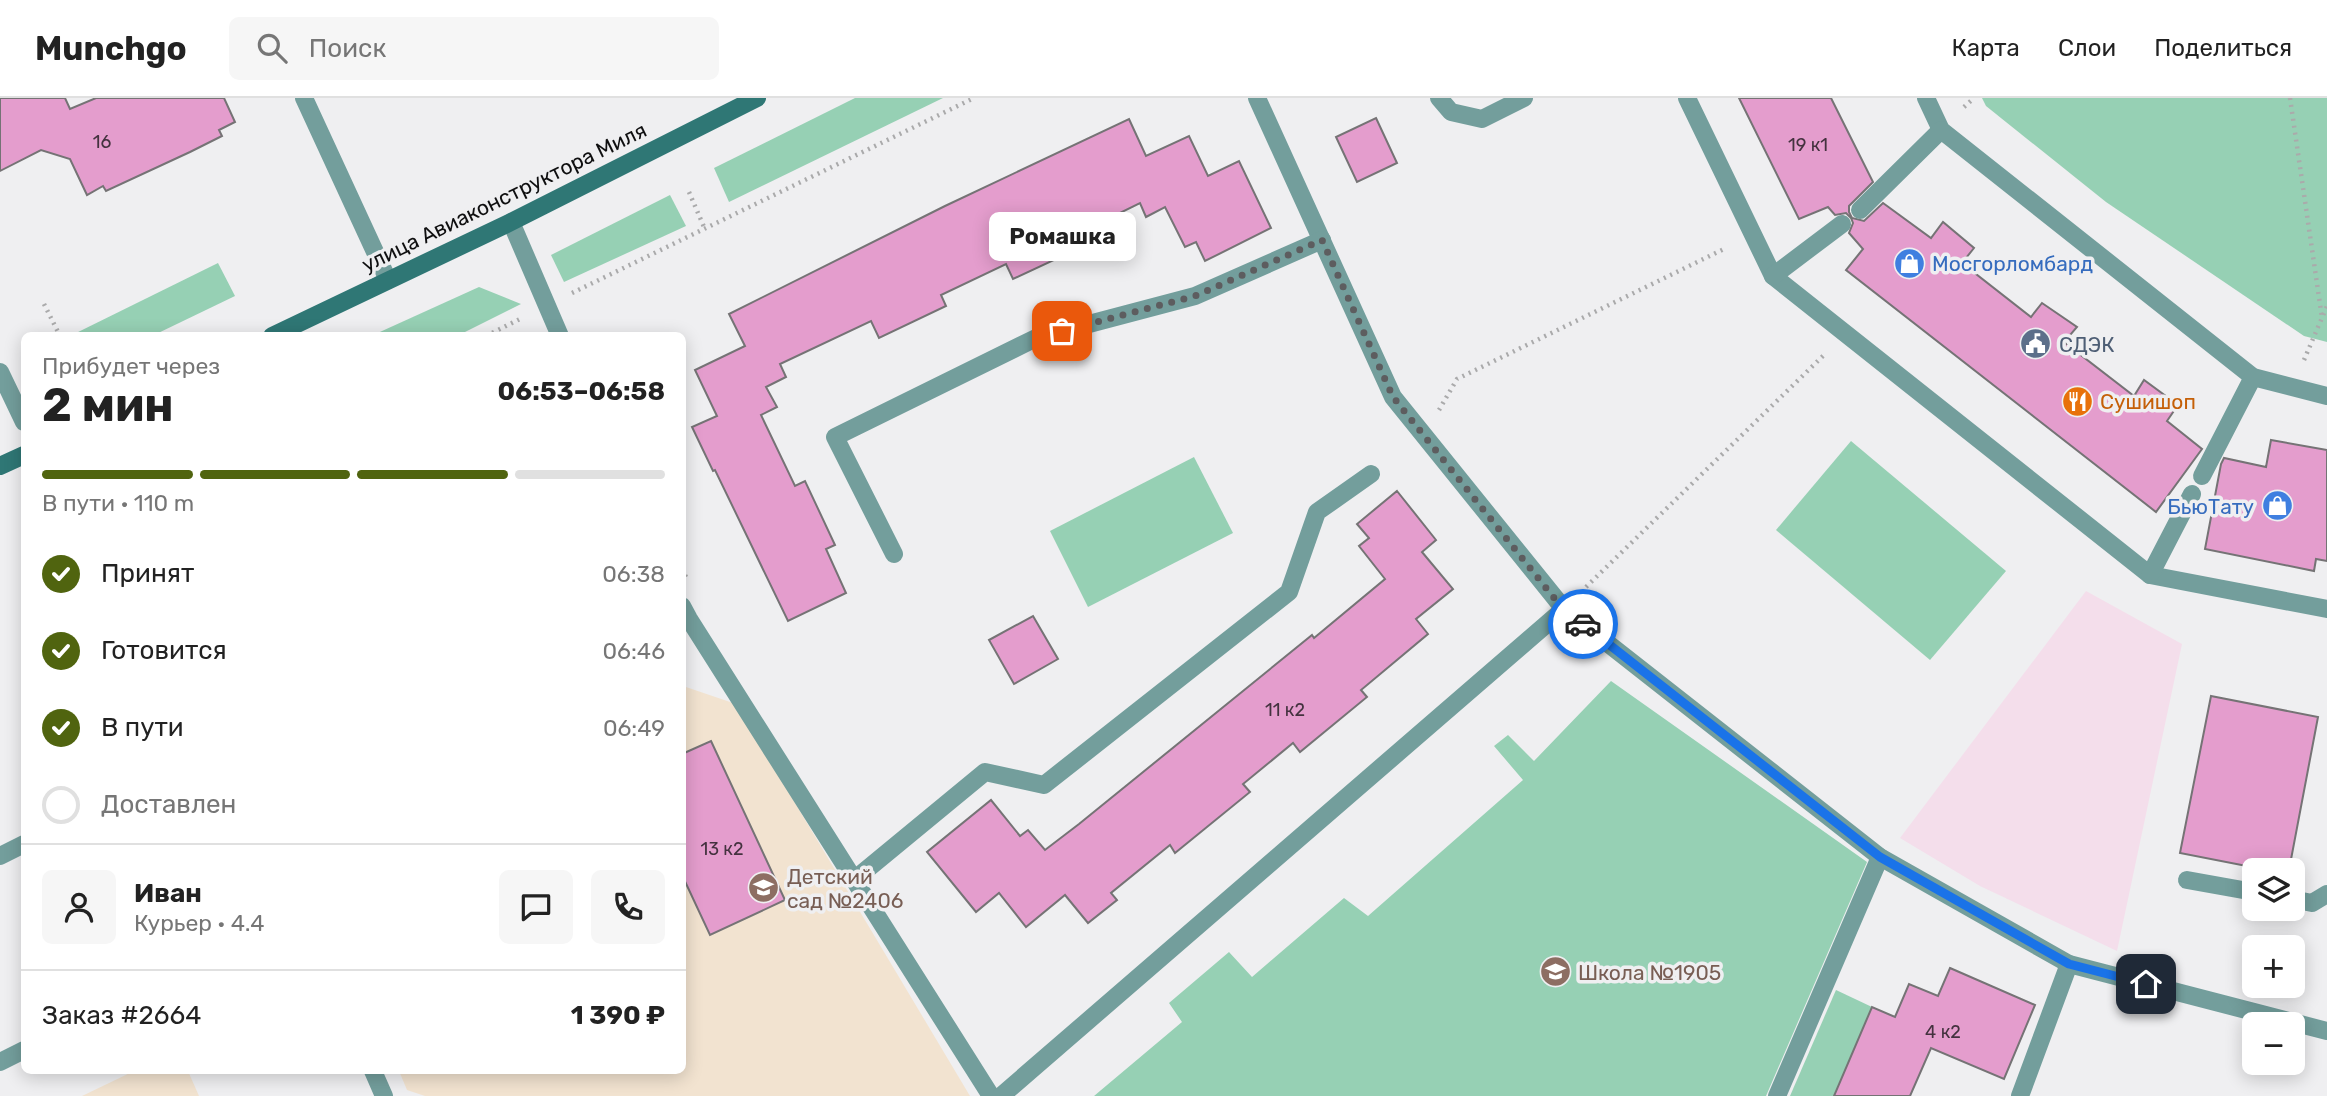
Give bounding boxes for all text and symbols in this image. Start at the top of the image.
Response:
search box [229,17,719,80]
text: Munchgo [35,29,187,68]
icon: search [253,29,291,67]
text: Поиск [309,33,386,64]
text: Карта [1951,34,2020,62]
text: Слои [2058,34,2116,62]
text: Поделиться [2154,34,2292,62]
street label: улица Авиаконструктора Миля [358,117,650,277]
house number: 16 [93,131,111,153]
house number: 19 к1 [1788,134,1828,156]
callout: Ромашка [988,212,1136,261]
text: Ромашка [1009,222,1116,250]
shop icon: Мосгорломбард [1892,246,1926,280]
place label: Мосгорломбард [1932,251,2093,276]
pin [1032,301,1092,361]
icon: bag [1043,312,1081,350]
public building icon: СДЭК [2019,327,2053,361]
place label: СДЭК [2059,332,2115,357]
text: Прибудет через [42,352,220,380]
text: 06:53–06:58 [498,376,665,407]
text: 2 мин [42,378,174,433]
restaurant icon: Сушишоп [2060,384,2094,418]
place label: Сушишоп [2100,389,2196,414]
text: В пути · 110 m [42,489,194,517]
shop icon: БьюТату [2260,489,2294,523]
place label: БьюТату [2167,494,2254,519]
icon: check [42,555,80,593]
text: Принят [101,558,194,589]
text: 06:38 [602,560,665,588]
courier [1548,589,1618,659]
icon: car [1564,605,1602,643]
icon: check [42,632,80,670]
text: Готовится [101,635,227,666]
text: 06:46 [602,637,665,665]
house number: 11 к2 [1265,699,1305,721]
icon: check [42,709,80,747]
text: В пути [101,712,184,743]
text: 06:49 [603,714,665,742]
text: Доставлен [101,789,236,820]
house number: 13 к2 [700,838,744,860]
map controls [2242,858,2305,1075]
button: layers [2242,858,2305,921]
place label: Детский сад №2406 [787,864,903,913]
button: person [42,870,116,944]
button: chat [499,870,573,944]
button: phone [591,870,665,944]
school or university icon: Детский сад №2406 [747,871,781,905]
text: Иван [134,878,202,909]
text: Курьер · 4.4 [134,909,265,937]
button: + [2242,935,2305,998]
pin [2116,954,2176,1014]
school or university icon: Школа №1905 [1538,955,1572,989]
place label: Школа №1905 [1578,960,1721,985]
icon: home [2127,965,2165,1003]
text: Заказ #2664 [42,1000,201,1031]
text: 1 390 ₽ [571,1000,665,1031]
button: − [2242,1012,2305,1075]
house number: 4 к2 [1925,1021,1961,1043]

